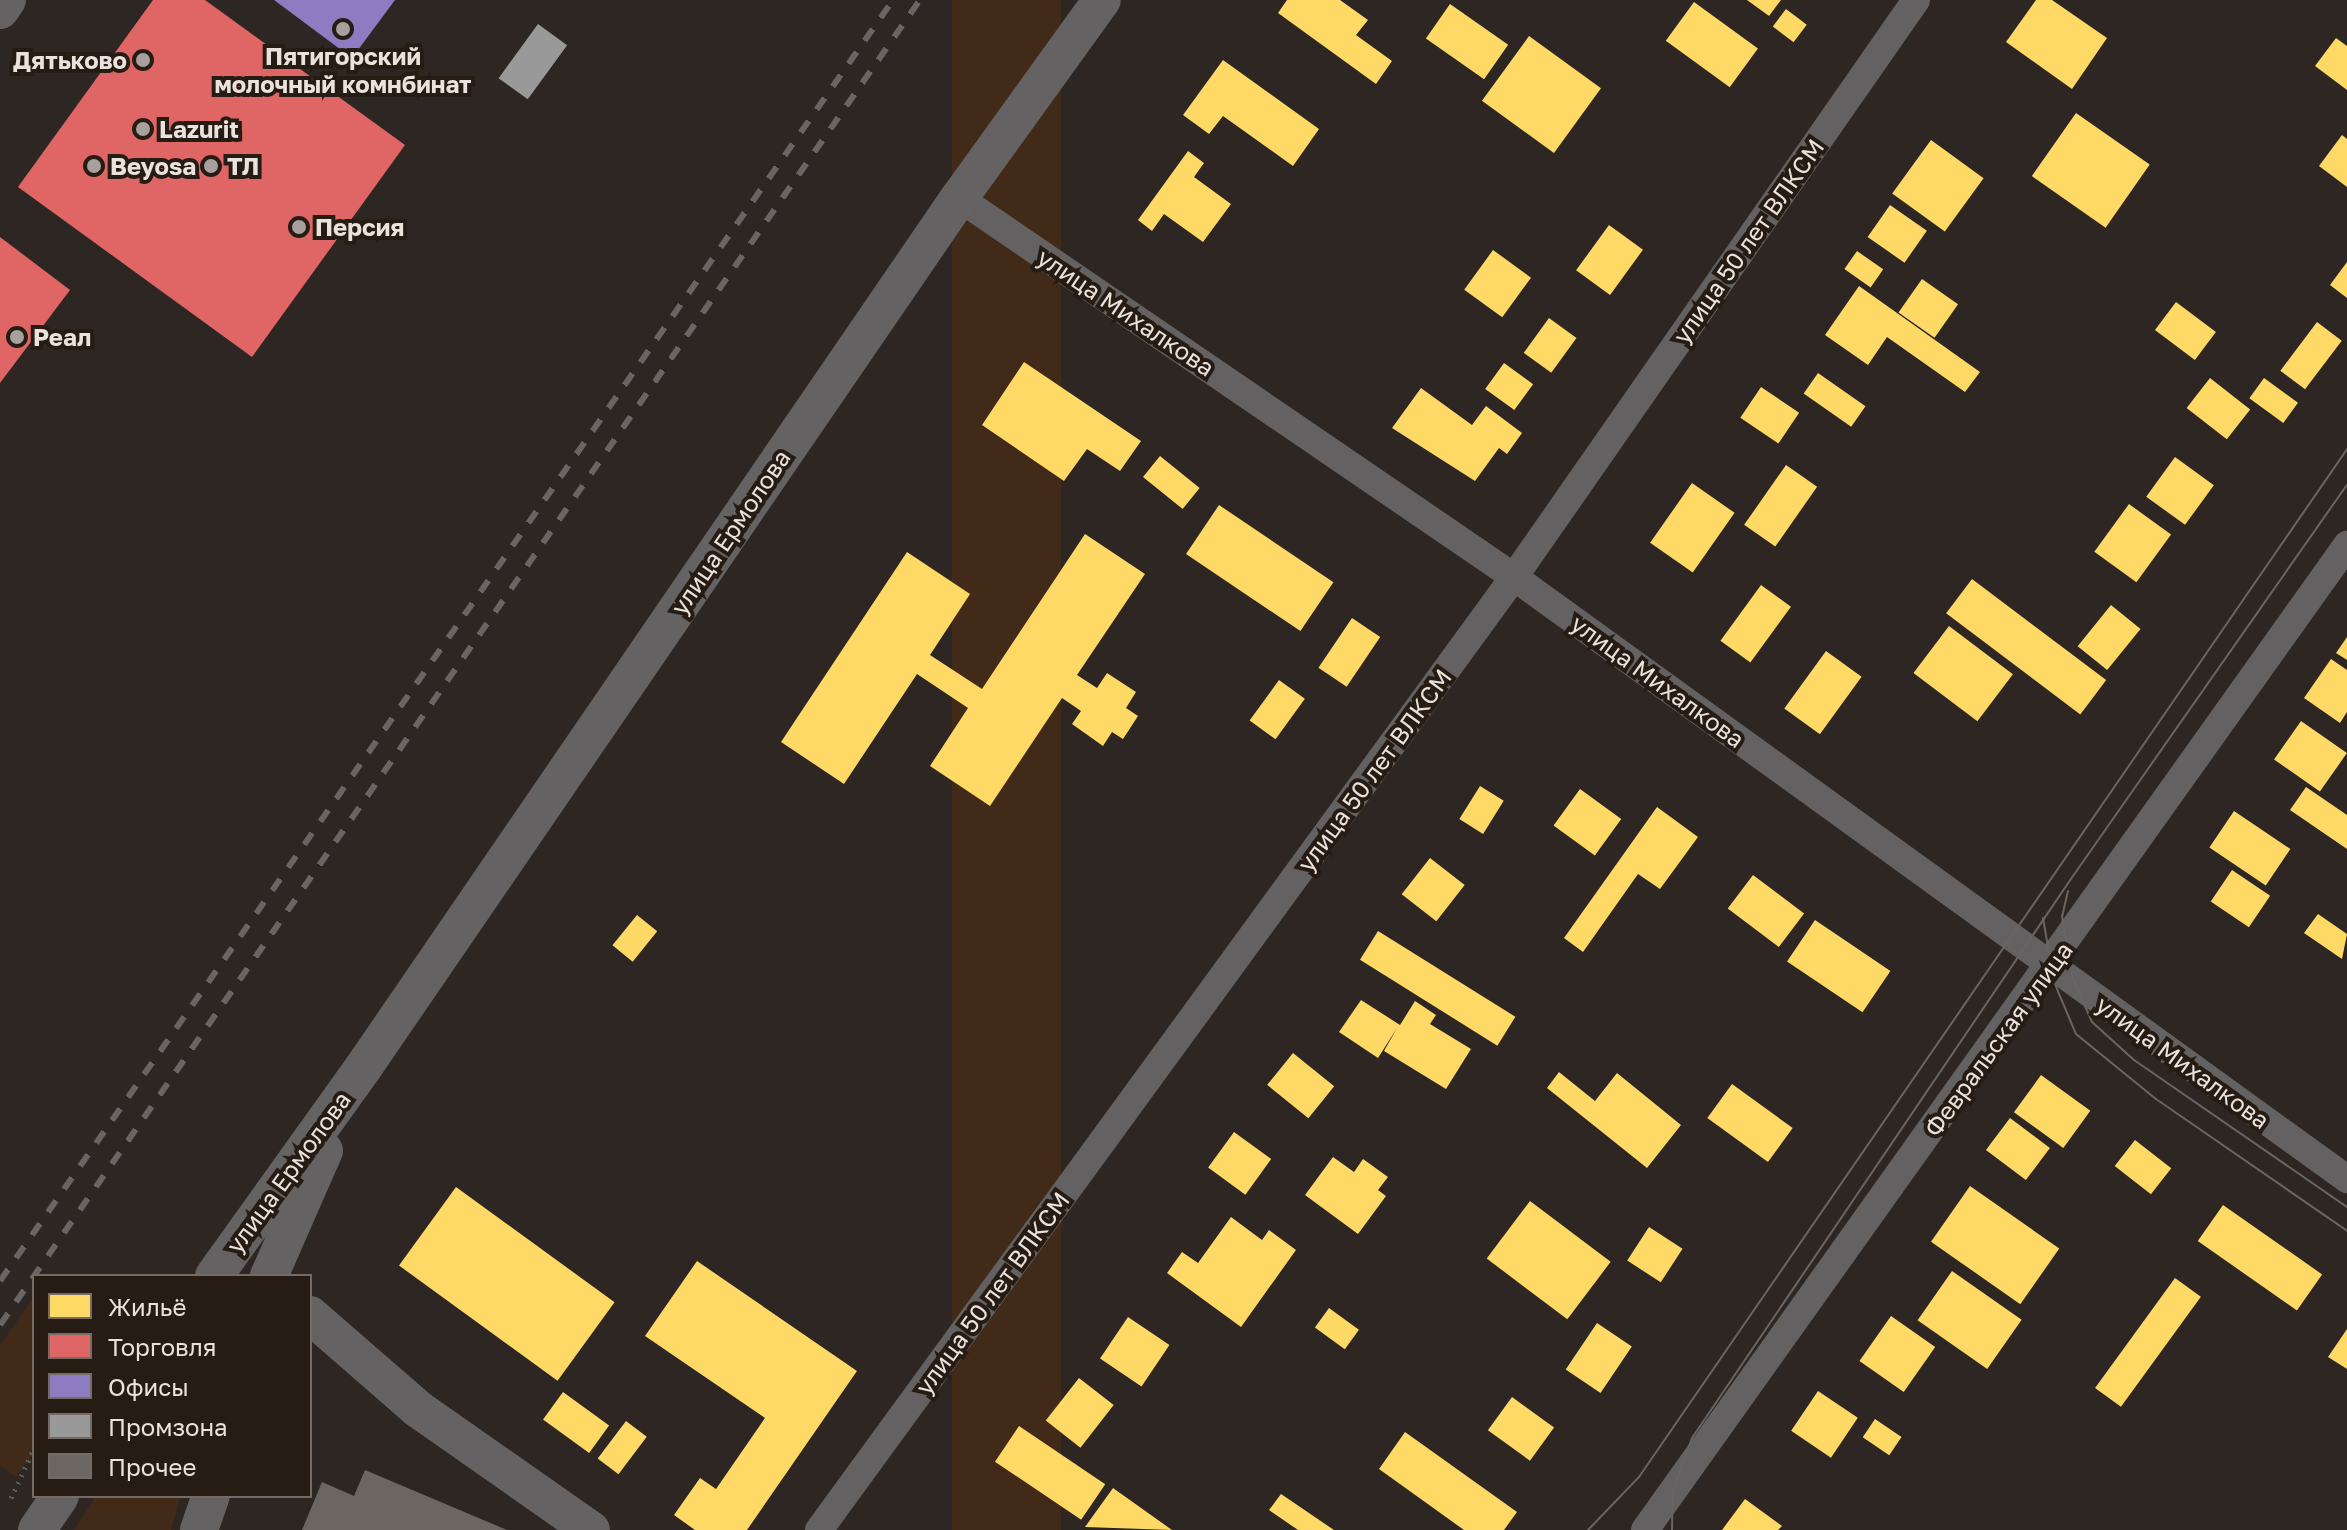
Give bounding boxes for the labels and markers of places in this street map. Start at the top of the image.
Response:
marker: Пятигорский молочный комнбинат [334,20,352,38]
place label: Пятигорский молочный комнбинат [214,42,472,98]
place label: Дятьково [13,46,127,74]
marker: Дятьково [134,51,152,69]
place label: Lazurit [159,115,239,143]
marker: Lazurit [134,120,152,138]
place label: Beyosa [110,152,196,180]
place label: ТЛ [227,152,259,180]
marker: Beyosa [85,157,103,175]
marker: ТЛ [202,157,220,175]
place label: Персия [315,213,404,241]
marker: Персия [290,218,308,236]
place label: Реал [33,323,91,351]
marker: Реал [8,328,26,346]

